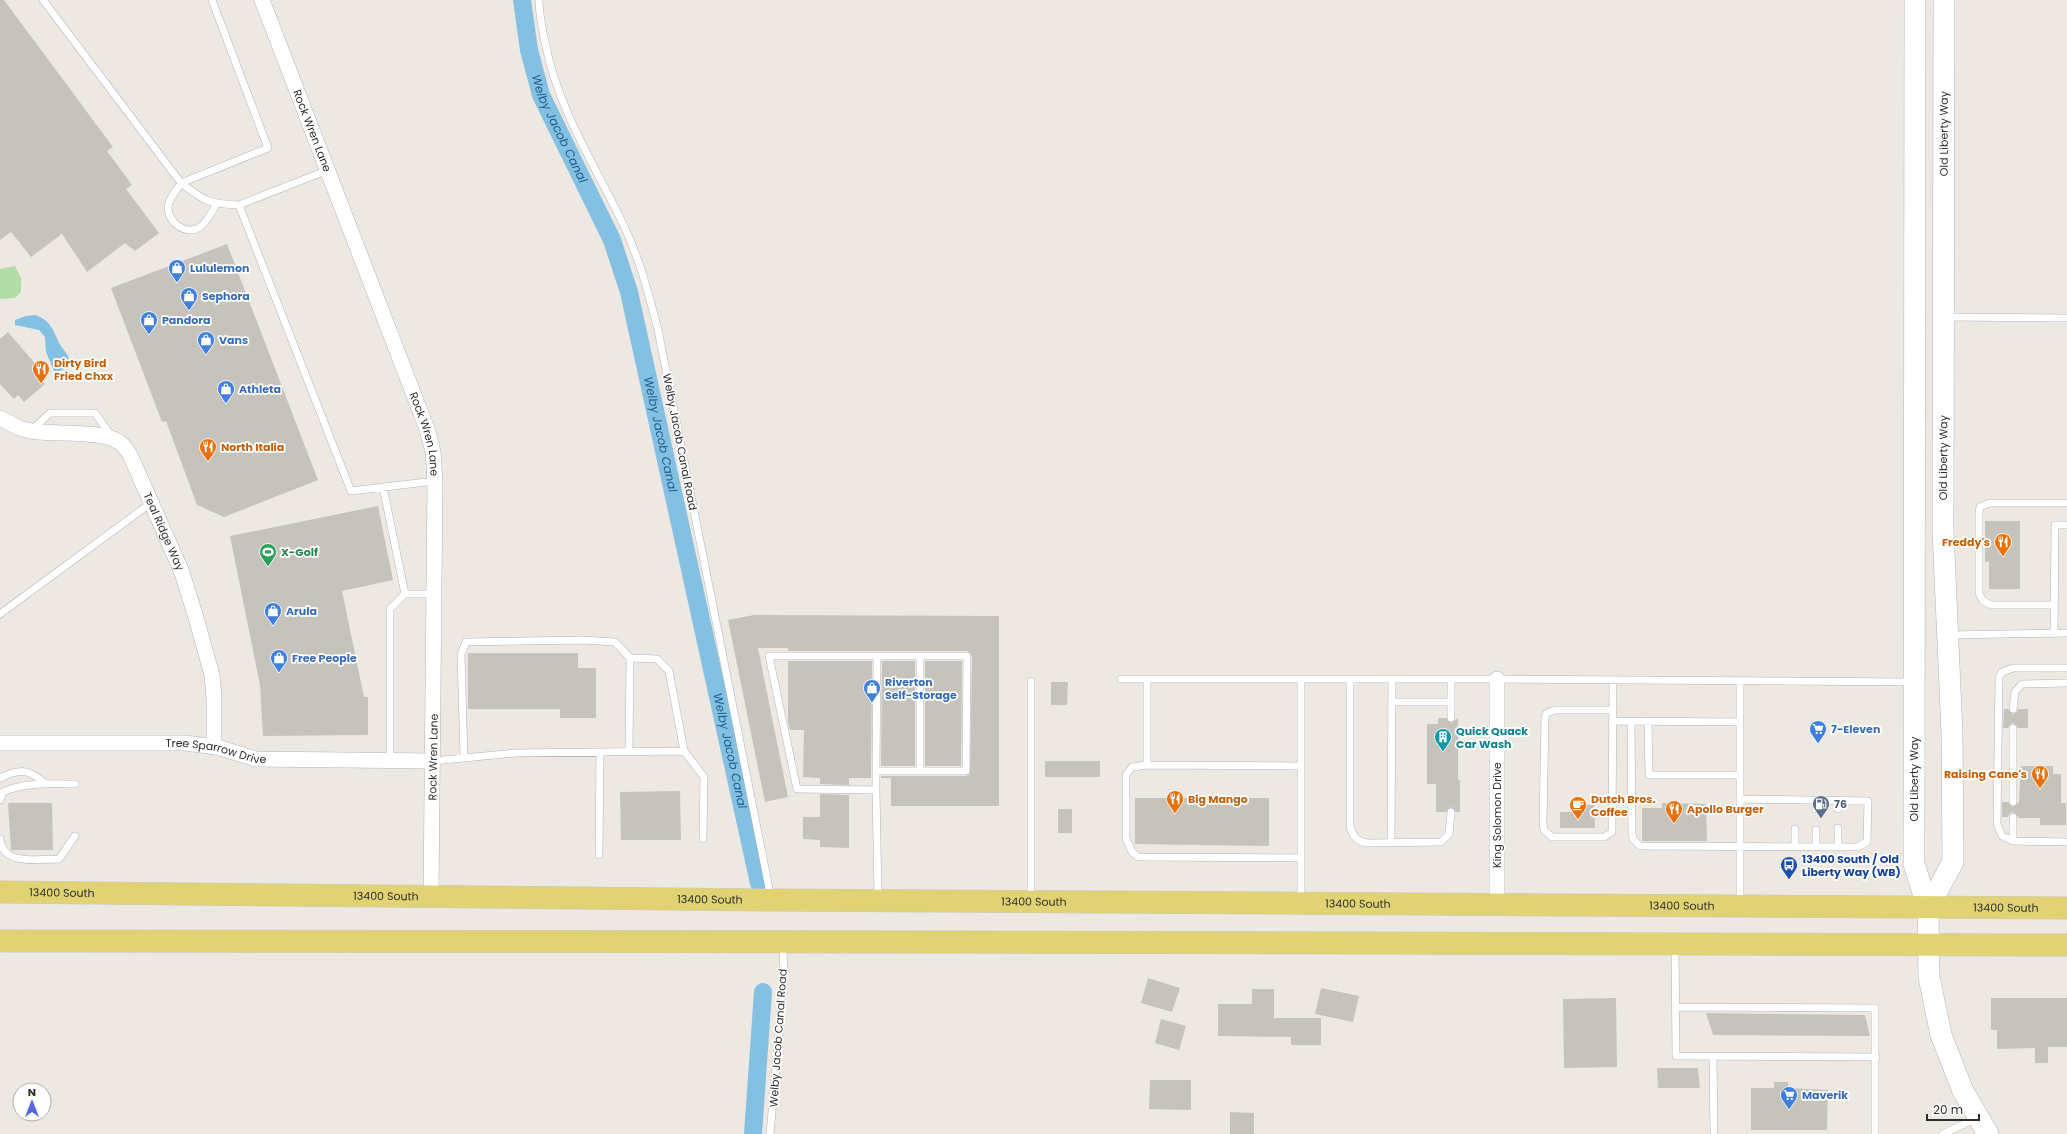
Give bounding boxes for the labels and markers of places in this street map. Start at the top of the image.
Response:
shop icon: Lululemon [167,258,187,283]
place label: Lululemon [190,260,249,276]
shop icon: Sephora [179,286,199,311]
place label: Sephora [202,288,250,304]
shop icon: Pandora [139,310,159,335]
place label: Pandora [162,312,210,328]
shop icon: Vans [196,330,216,355]
place label: Vans [219,332,248,348]
place label: Dirty Bird Fried Chxx [54,355,114,384]
restaurant icon: Dirty Bird Fried Chxx [31,359,51,384]
shop icon: Athleta [216,379,236,404]
place label: Athleta [239,381,281,397]
restaurant icon: North Italia [198,437,218,462]
place label: North Italia [221,439,284,455]
restaurant icon: Freddy's [1993,532,2013,557]
place label: Freddy's [1942,534,1990,550]
sports icon: X-Golf [258,542,278,567]
place label: X-Golf [281,544,318,560]
shop icon: Arula [263,601,283,626]
place label: Arula [286,603,317,619]
shop icon: Free People [269,648,289,673]
place label: Free People [292,650,357,666]
place label: Riverton Self-Storage [885,674,957,703]
shop icon: Riverton Self-Storage [862,678,882,703]
supermarket icon: 7-Eleven [1808,719,1828,744]
place label: 7-Eleven [1831,721,1880,737]
place label: Quick Quack Car Wash [1456,723,1528,752]
building icon: Quick Quack Car Wash [1433,727,1453,752]
restaurant icon: Raising Cane's [2030,764,2050,789]
place label: Raising Cane's [1944,766,2027,782]
restaurant icon: Big Mango [1165,789,1185,814]
place label: Big Mango [1188,791,1248,807]
place label: Dutch Bros. Coffee [1591,791,1655,820]
fuel station icon: 76 [1811,794,1831,819]
cafe icon: Dutch Bros. Coffee [1568,795,1588,820]
place label: 76 [1834,796,1847,812]
restaurant icon: Apollo Burger [1664,799,1684,824]
place label: Apollo Burger [1687,801,1764,817]
place label: 13400 South / Old Liberty Way (WB) [1802,851,1901,880]
bus stop icon: 13400 South / Old Liberty Way (WB) [1779,855,1799,880]
supermarket icon: Maverik [1779,1085,1799,1110]
place label: Maverik [1802,1087,1848,1103]

